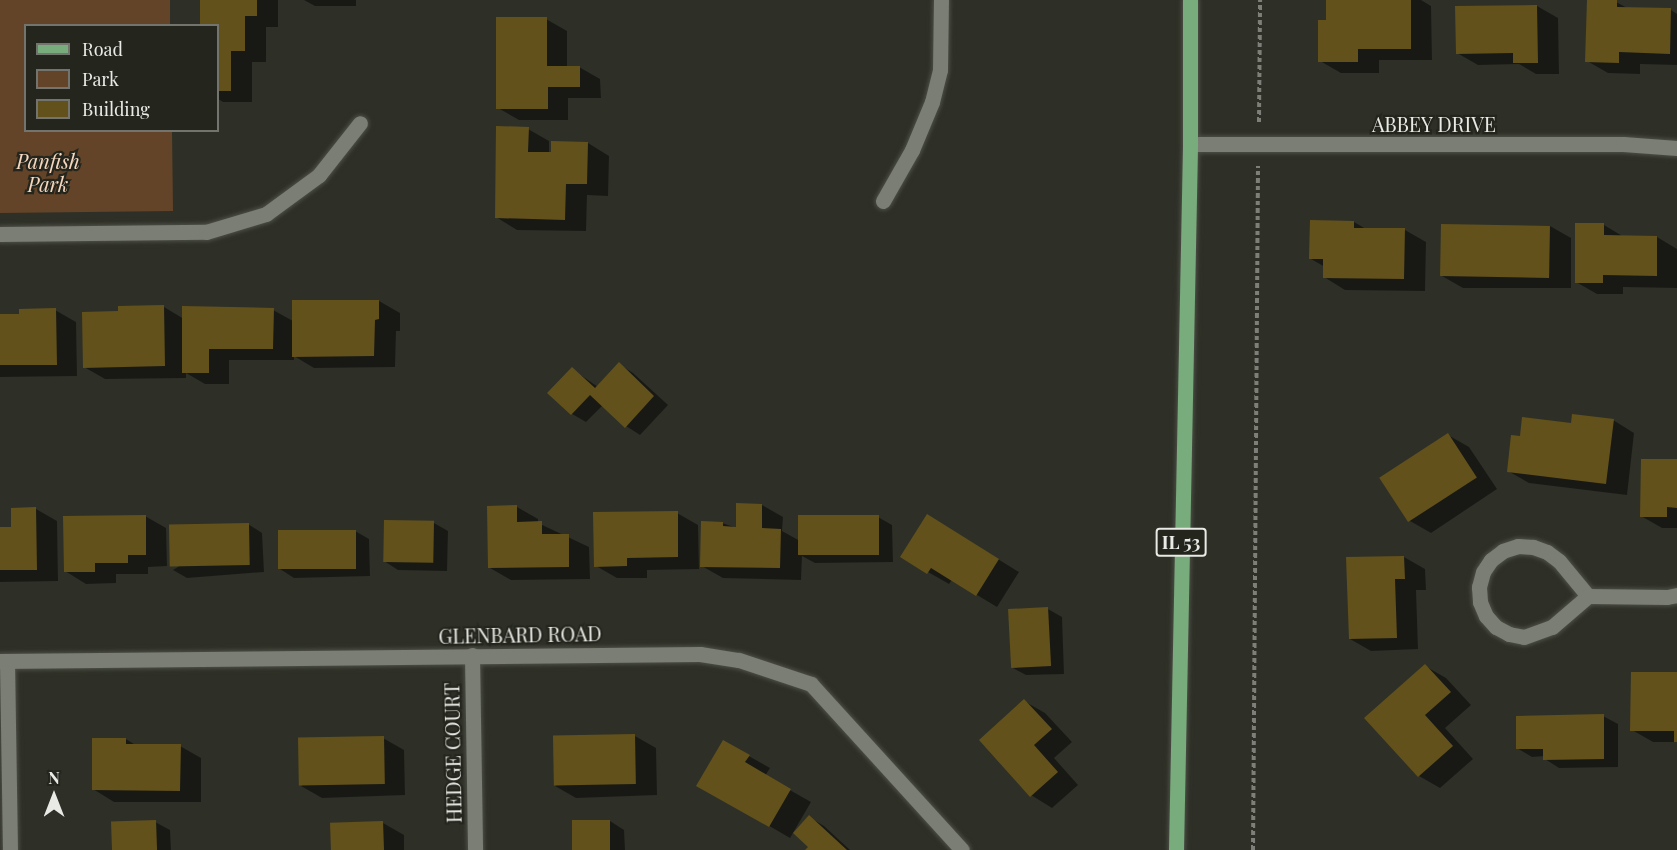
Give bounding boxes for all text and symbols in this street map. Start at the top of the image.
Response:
legend [24,24,219,132]
text: Road [82,37,123,61]
text: Park [82,67,119,91]
text: Building [82,97,150,121]
street label: ABBEY DRIVE [1372,111,1496,135]
park label: Panfish Park [16,148,80,195]
road number: IL 53 [1154,527,1208,557]
street label: GLENBARD ROAD [438,621,602,647]
street label: HEDGE COURT [439,683,465,823]
north arrow [24,766,84,826]
text: N [48,767,60,788]

